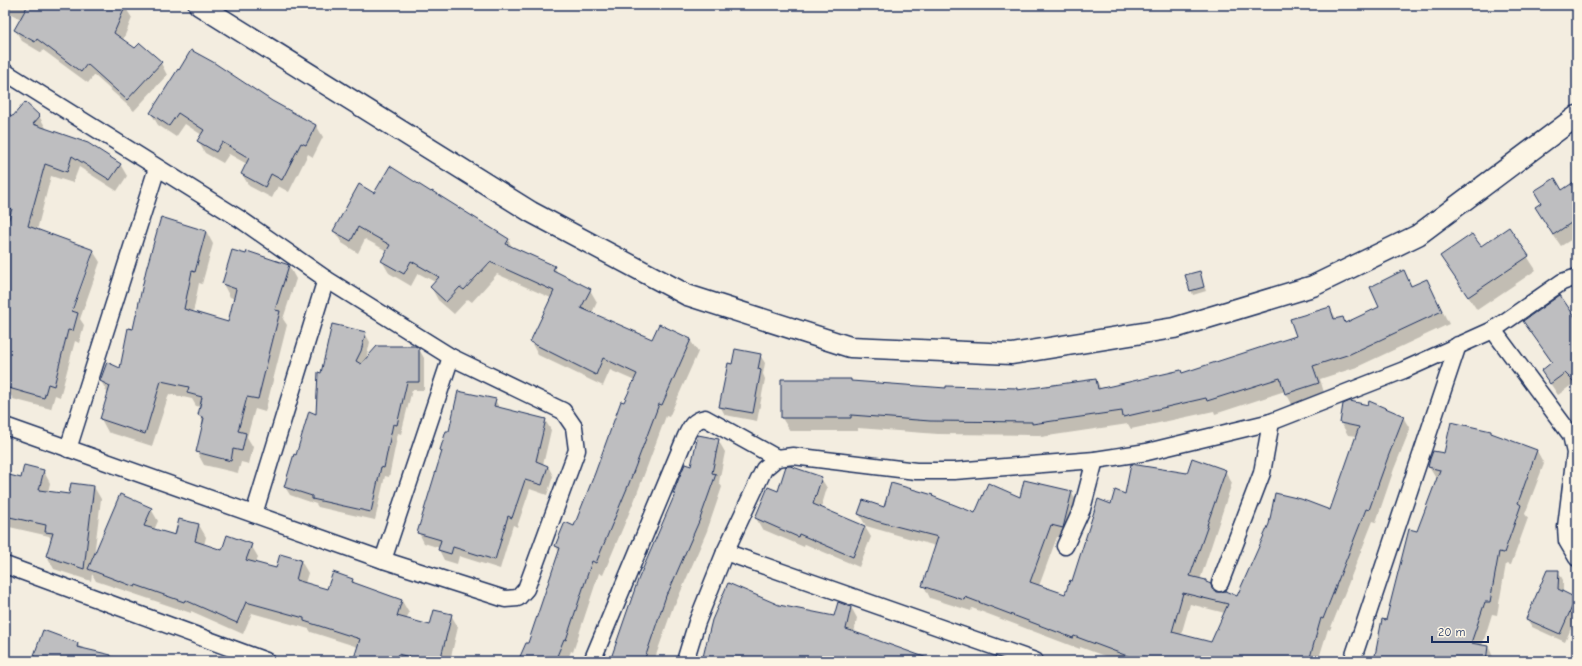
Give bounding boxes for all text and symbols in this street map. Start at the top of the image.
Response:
scale bar [1432,618,1488,644]
text: 20 m [1438,625,1466,639]

